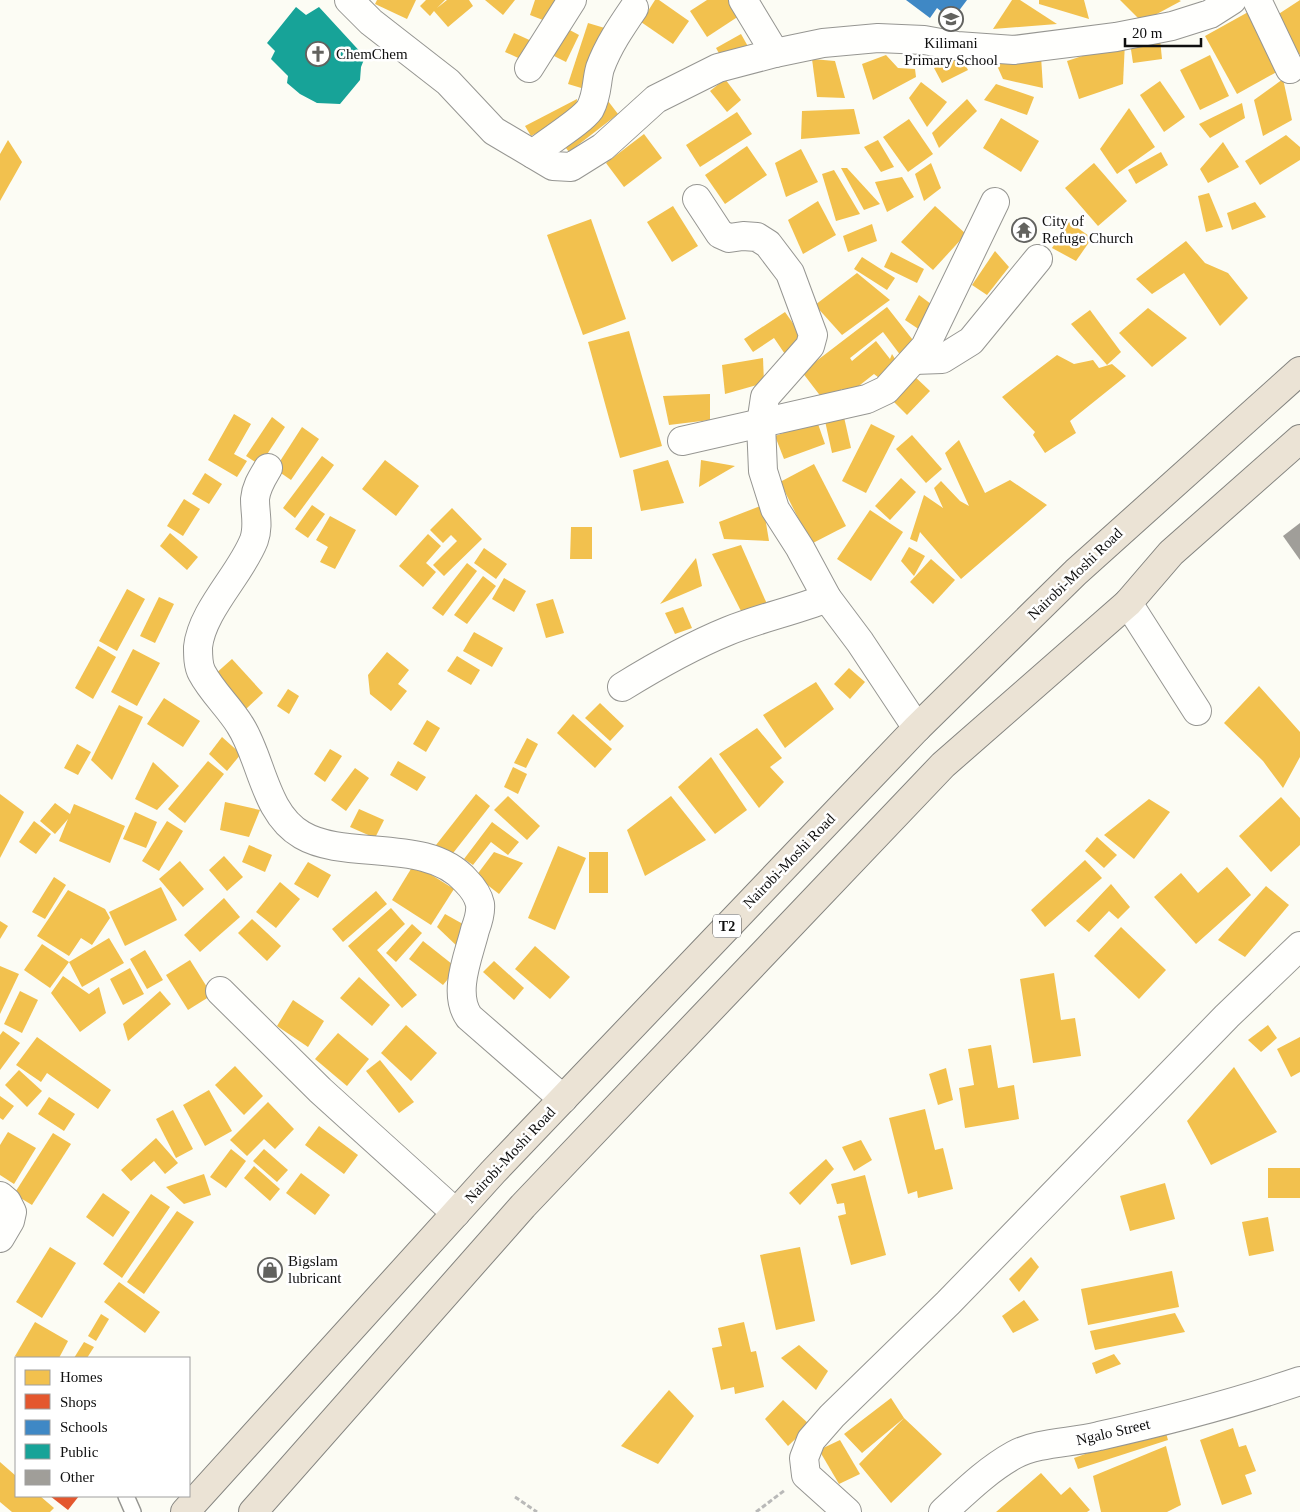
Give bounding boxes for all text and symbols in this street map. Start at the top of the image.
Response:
school or university icon: Kilimani Primary School [938,6,964,32]
scale bar [1125,15,1201,47]
text: 20 m [1132,25,1163,41]
place label: Kilimani Primary School [904,35,998,68]
church icon: ChemChem [305,41,331,67]
place label: ChemChem [336,46,408,62]
place label: City of Refuge Church [1042,213,1134,246]
temple icon: City of Refuge Church [1011,217,1037,243]
street label: Nairobi-Moshi Road [1025,525,1126,623]
street label: Nairobi-Moshi Road [740,810,838,911]
road number: T2 [713,914,741,938]
street label: Nairobi-Moshi Road [462,1104,559,1206]
place label: Bigslam lubricant [288,1253,342,1286]
shop icon: Bigslam lubricant [257,1257,283,1283]
legend [15,1357,190,1497]
text: Homes [60,1369,103,1385]
text: Shops [60,1394,97,1410]
street label: Ngalo Street [1074,1416,1152,1448]
text: Schools [60,1419,108,1435]
text: Public [60,1444,99,1460]
text: Other [60,1469,94,1485]

